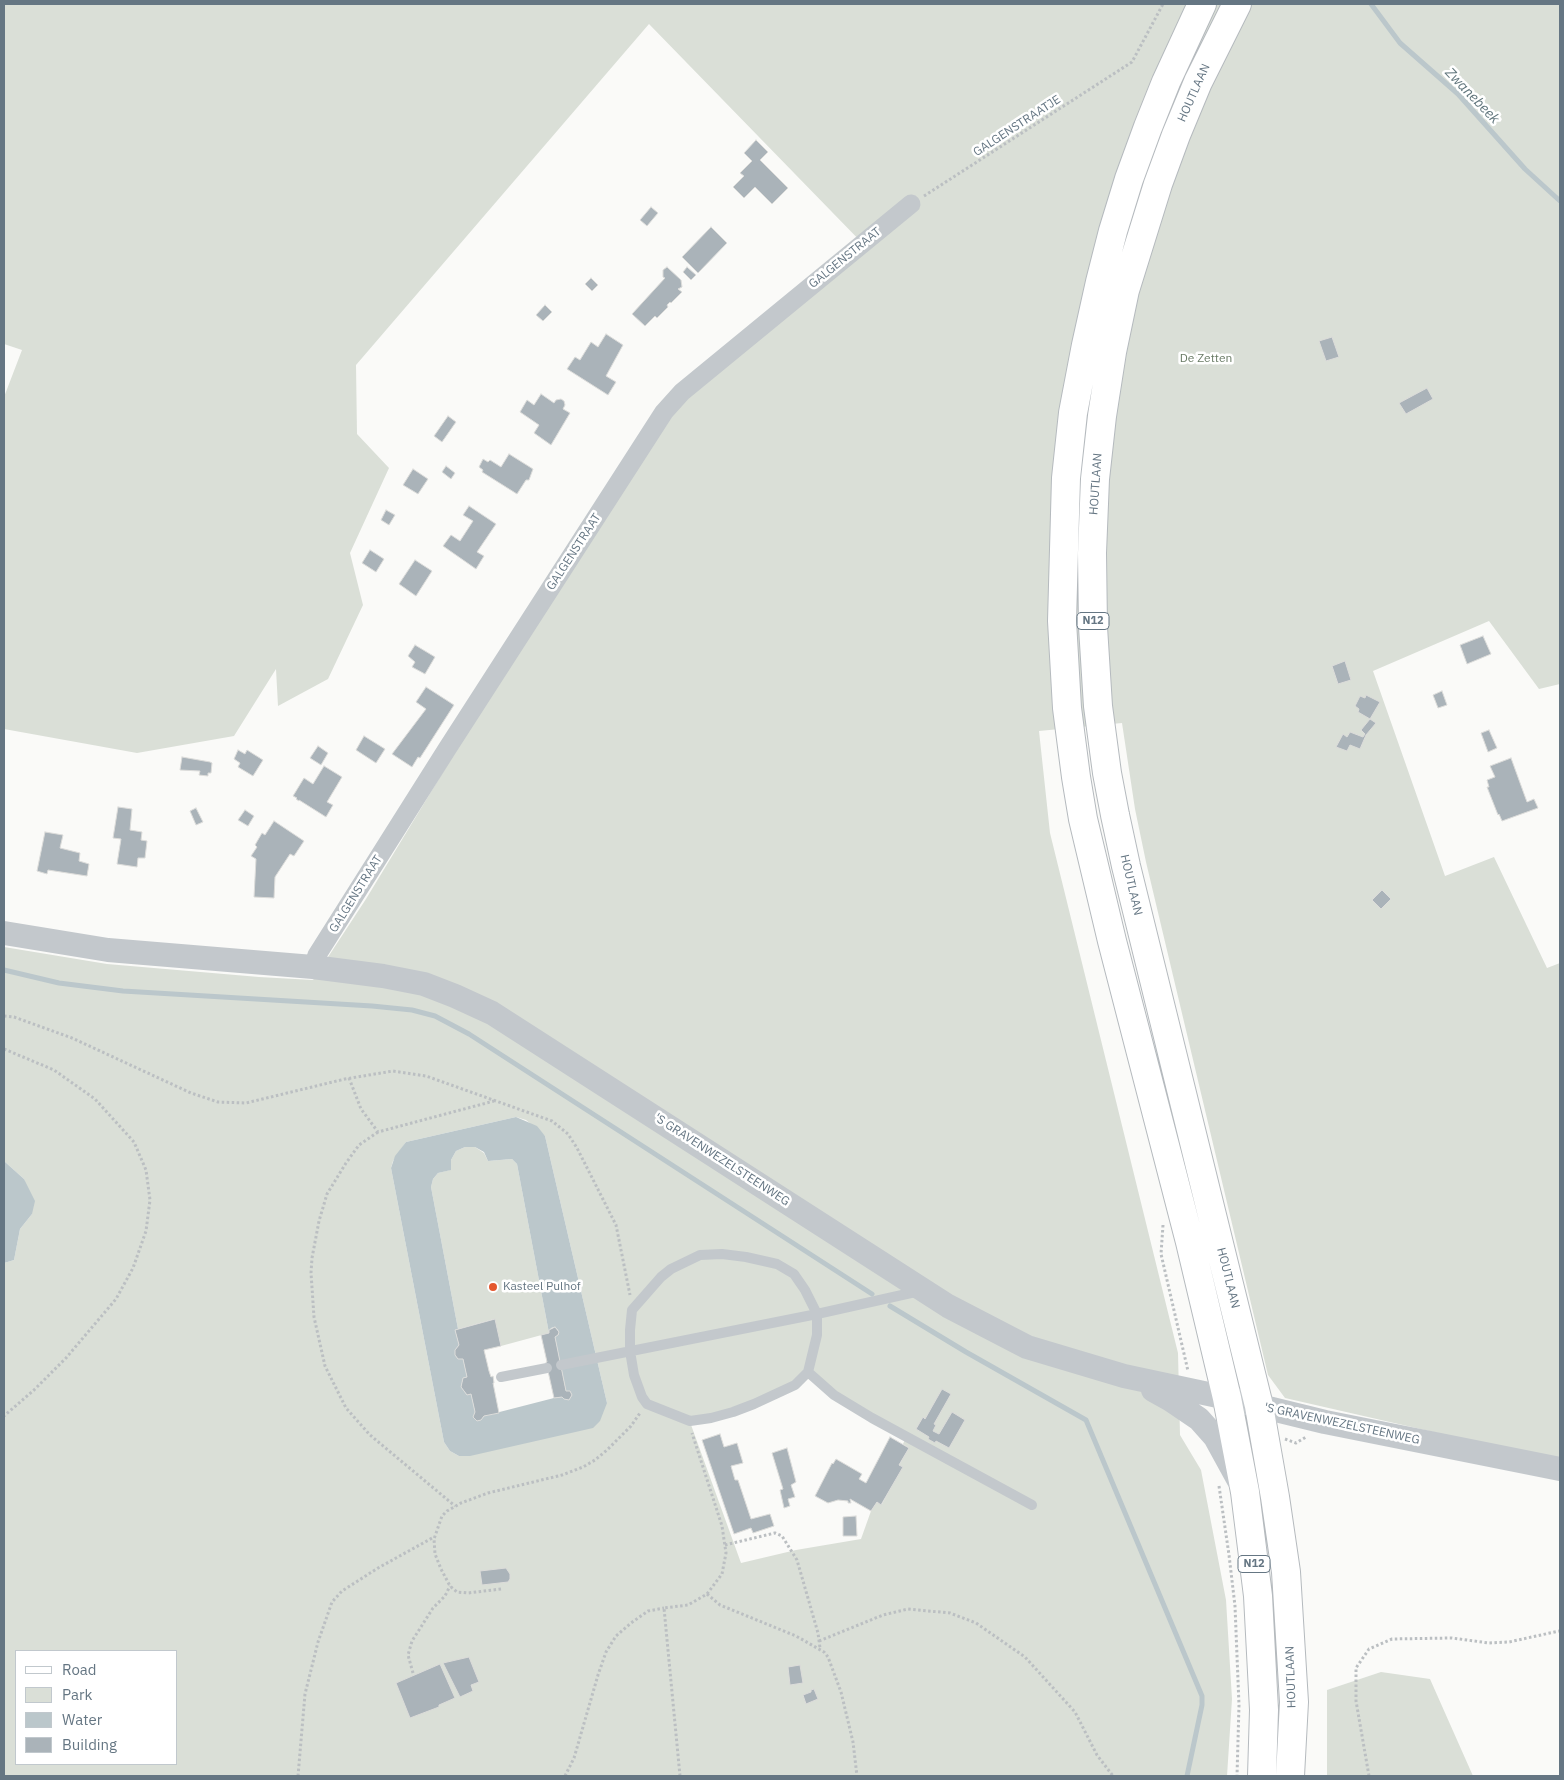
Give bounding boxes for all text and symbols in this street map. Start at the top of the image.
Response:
street label: HOUTLAAN [1175,62,1213,124]
water label: Zwanebeek [1441,65,1503,127]
street label: GALGENSTRAATJE [971,92,1063,160]
street label: GALGENSTRAAT [806,225,884,291]
park label: De Zetten [1180,352,1232,366]
street label: HOUTLAAN [1087,452,1105,516]
street label: GALGENSTRAAT [544,511,604,593]
road number: N12 [1077,612,1109,630]
street label: GALGENSTRAAT [326,853,386,935]
street label: HOUTLAAN [1117,853,1145,917]
street label: 'S GRAVENWEZELSTEENWEG [652,1111,792,1209]
street label: HOUTLAAN [1213,1246,1243,1310]
place label: Kasteel Pulhof [503,1280,581,1294]
marker: Kasteel Pulhof [487,1281,499,1293]
street label: 'S GRAVENWEZELSTEENWEG [1263,1400,1421,1448]
road number: N12 [1238,1556,1270,1572]
street label: HOUTLAAN [1283,1646,1299,1708]
legend [15,1650,178,1765]
text: Road [62,1660,97,1679]
text: Park [62,1685,92,1704]
text: Water [62,1710,102,1729]
text: Building [62,1735,117,1754]

